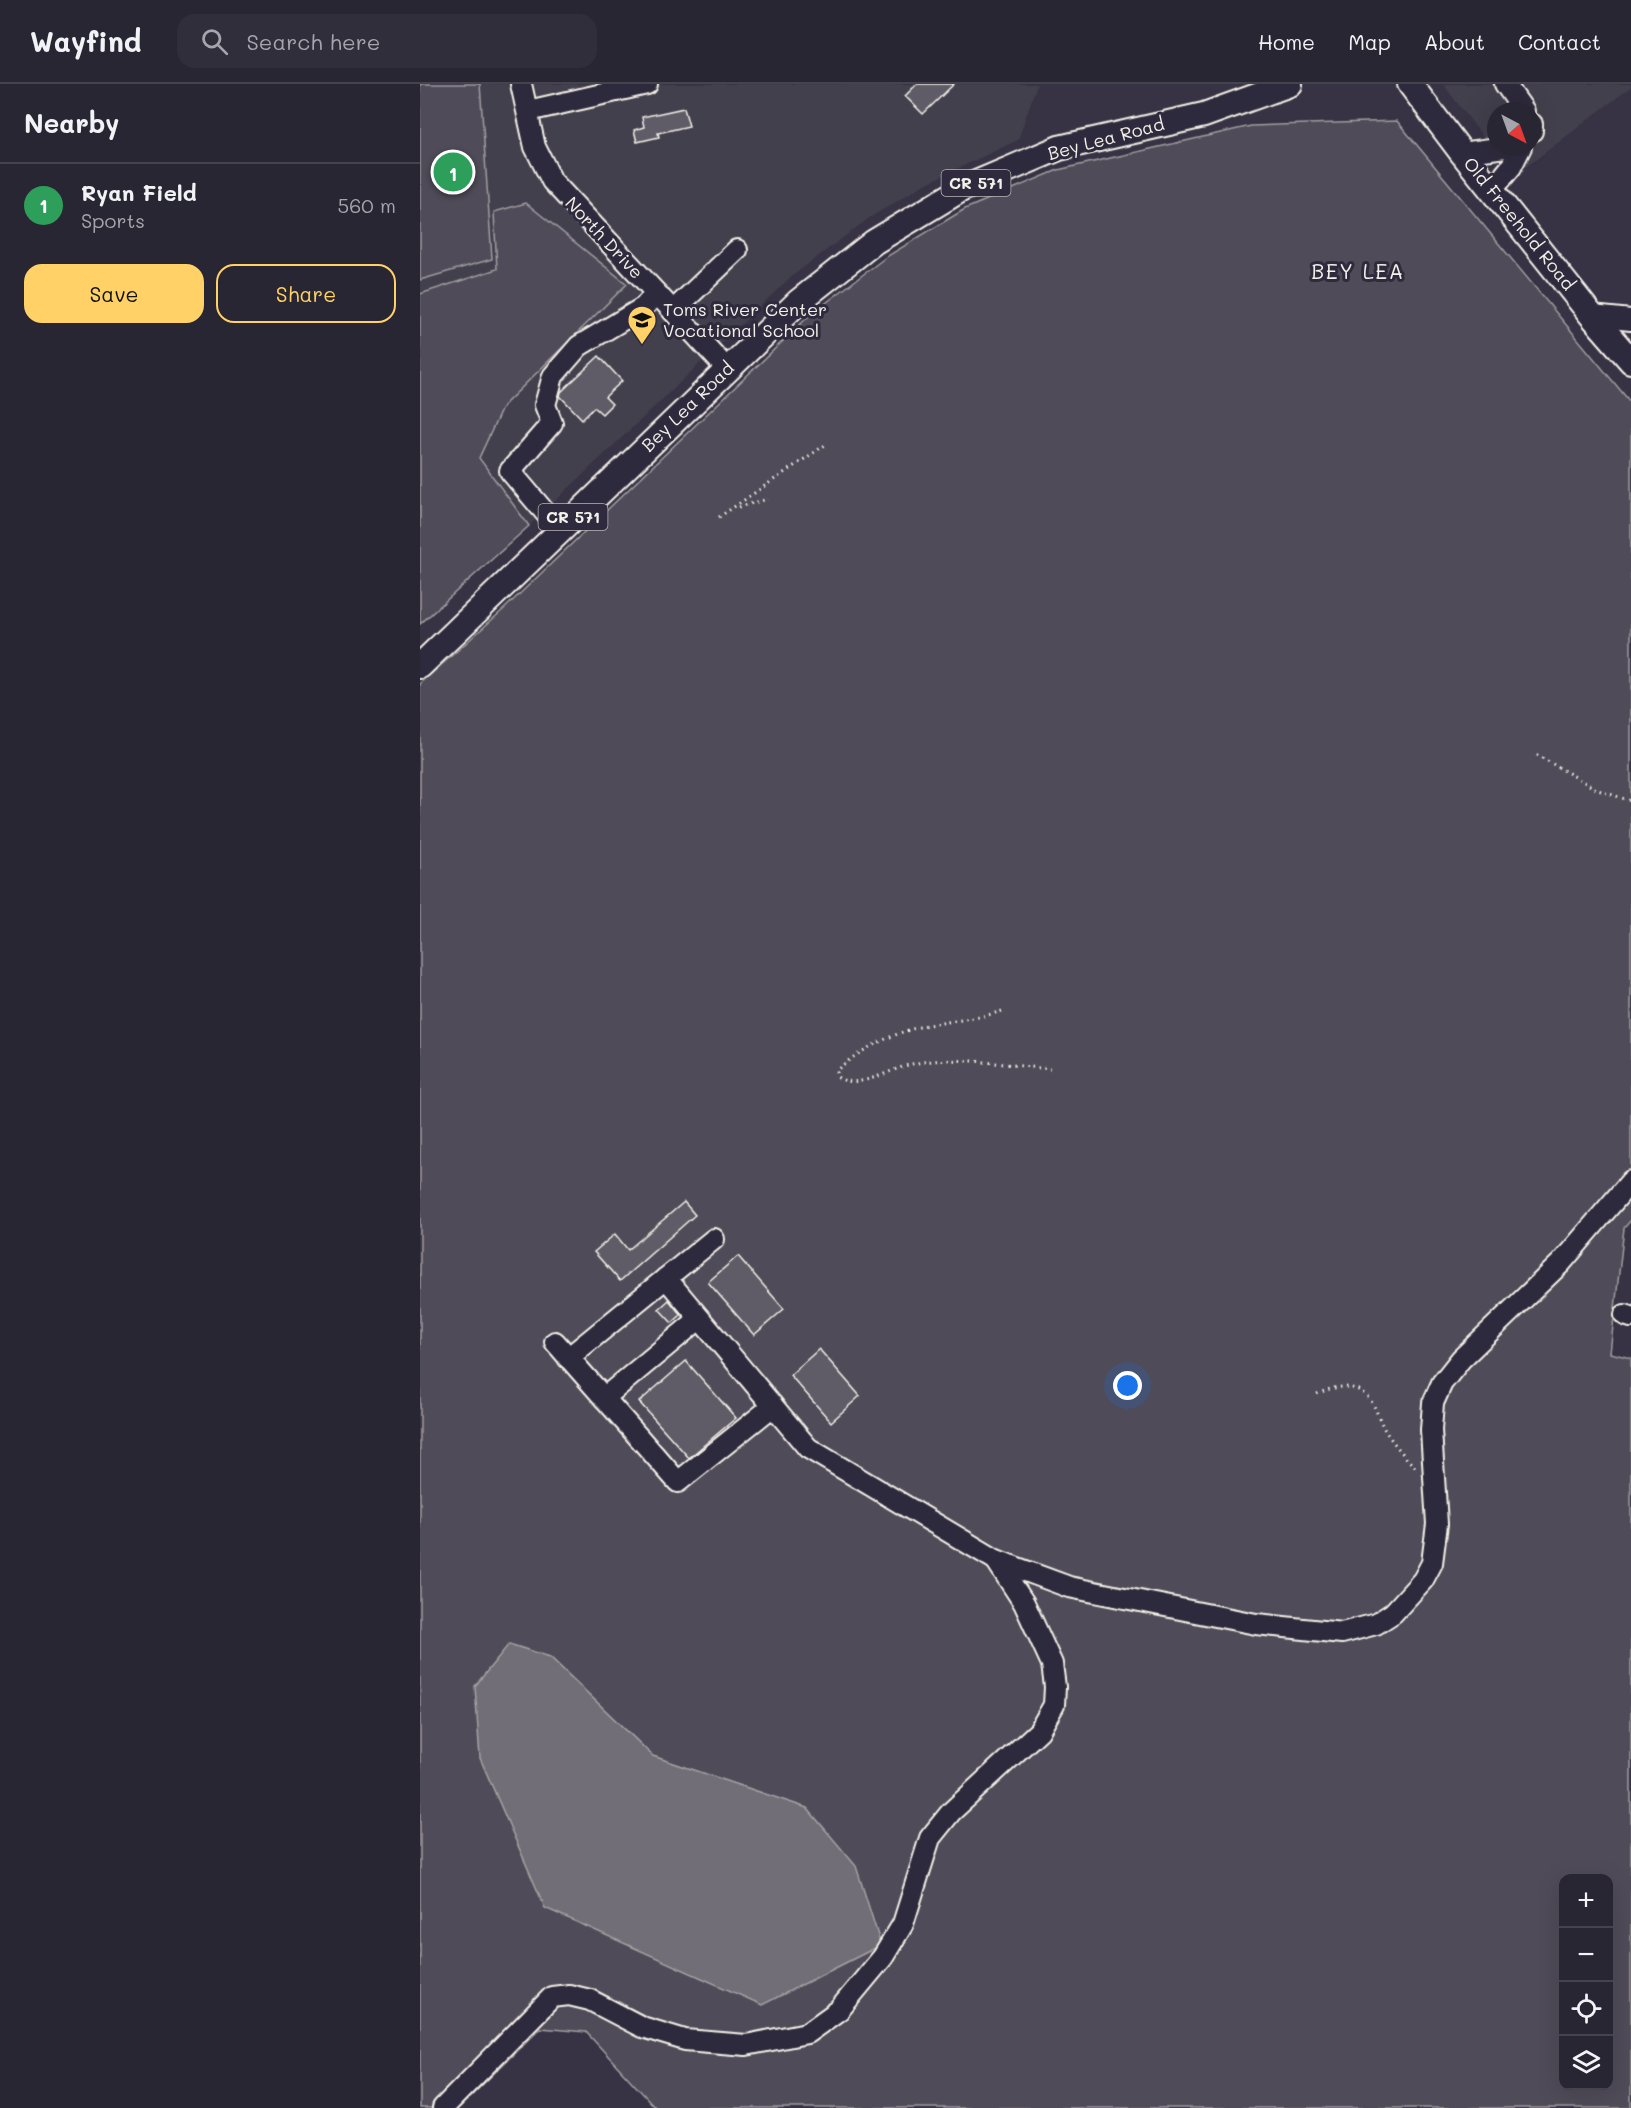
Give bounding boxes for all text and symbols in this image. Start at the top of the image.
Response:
search box [177,14,597,68]
text: Wayfind [30,23,141,59]
icon: search [198,25,231,58]
text: Search here [246,27,380,56]
text: Home [1258,28,1315,55]
text: Map [1348,28,1391,55]
text: About [1424,28,1485,55]
text: Contact [1518,28,1601,55]
north arrow [1487,102,1541,156]
text: Nearby [24,106,119,140]
street label: Bey Lea Road [1045,111,1167,165]
pin: 1 [434,150,472,194]
street label: Old Freehold Road [1459,152,1581,295]
road number: CR 571 [942,170,1010,196]
text: Ryan Field [81,178,197,207]
street label: North Drive [560,191,649,284]
text: 1 [39,192,48,218]
text: 560 m [338,192,396,218]
text: Sports [81,207,145,233]
district label: BEY LEA [1311,257,1405,284]
button: Save [24,264,204,323]
button: Share [216,264,396,323]
place label: Toms River Center Vocational School [663,297,827,342]
school or university icon: Toms River Center Vocational School [626,304,658,346]
street label: Bey Lea Road [636,356,739,457]
road number: CR 571 [538,504,608,530]
your location [1113,1371,1142,1400]
map controls [1559,1874,1613,2090]
button: + [1559,1874,1613,1928]
button: − [1559,1928,1613,1982]
button: locate [1559,1982,1613,2036]
button: layers [1559,2036,1613,2090]

